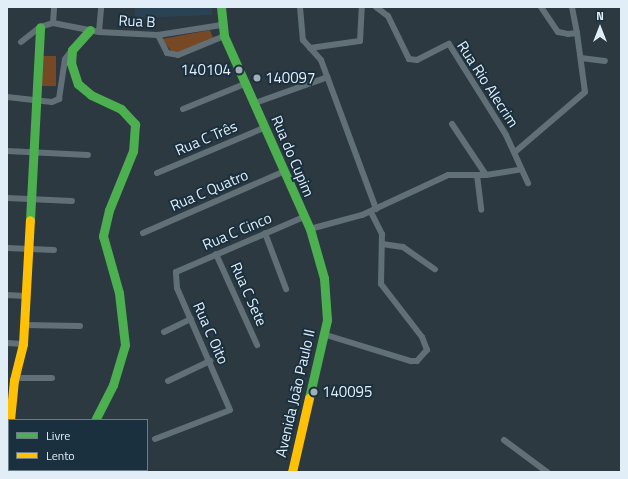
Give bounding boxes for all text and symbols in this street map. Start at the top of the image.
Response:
north arrow [580,8,620,48]
text: N [596,8,604,24]
street label: Rua B [118,11,156,31]
street label: Rua Rio Alecrim [453,37,523,131]
place label: 140104 [181,61,231,79]
marker: 140104 [234,65,244,75]
place label: 140097 [265,69,315,87]
marker: 140097 [252,73,262,83]
street label: Rua do Cupim [268,113,318,199]
street label: Rua C Três [172,117,240,159]
street label: Rua C Quatro [167,165,251,215]
street label: Rua C Cinco [200,208,274,254]
street label: Rua C Sete [227,259,271,329]
street label: Rua C Oito [189,299,233,367]
street label: Avenida João Paulo II [272,327,318,459]
place label: 140095 [322,383,372,401]
marker: 140095 [309,387,319,397]
legend [8,419,148,471]
text: Livre [46,426,70,445]
text: Lento [46,446,75,465]

